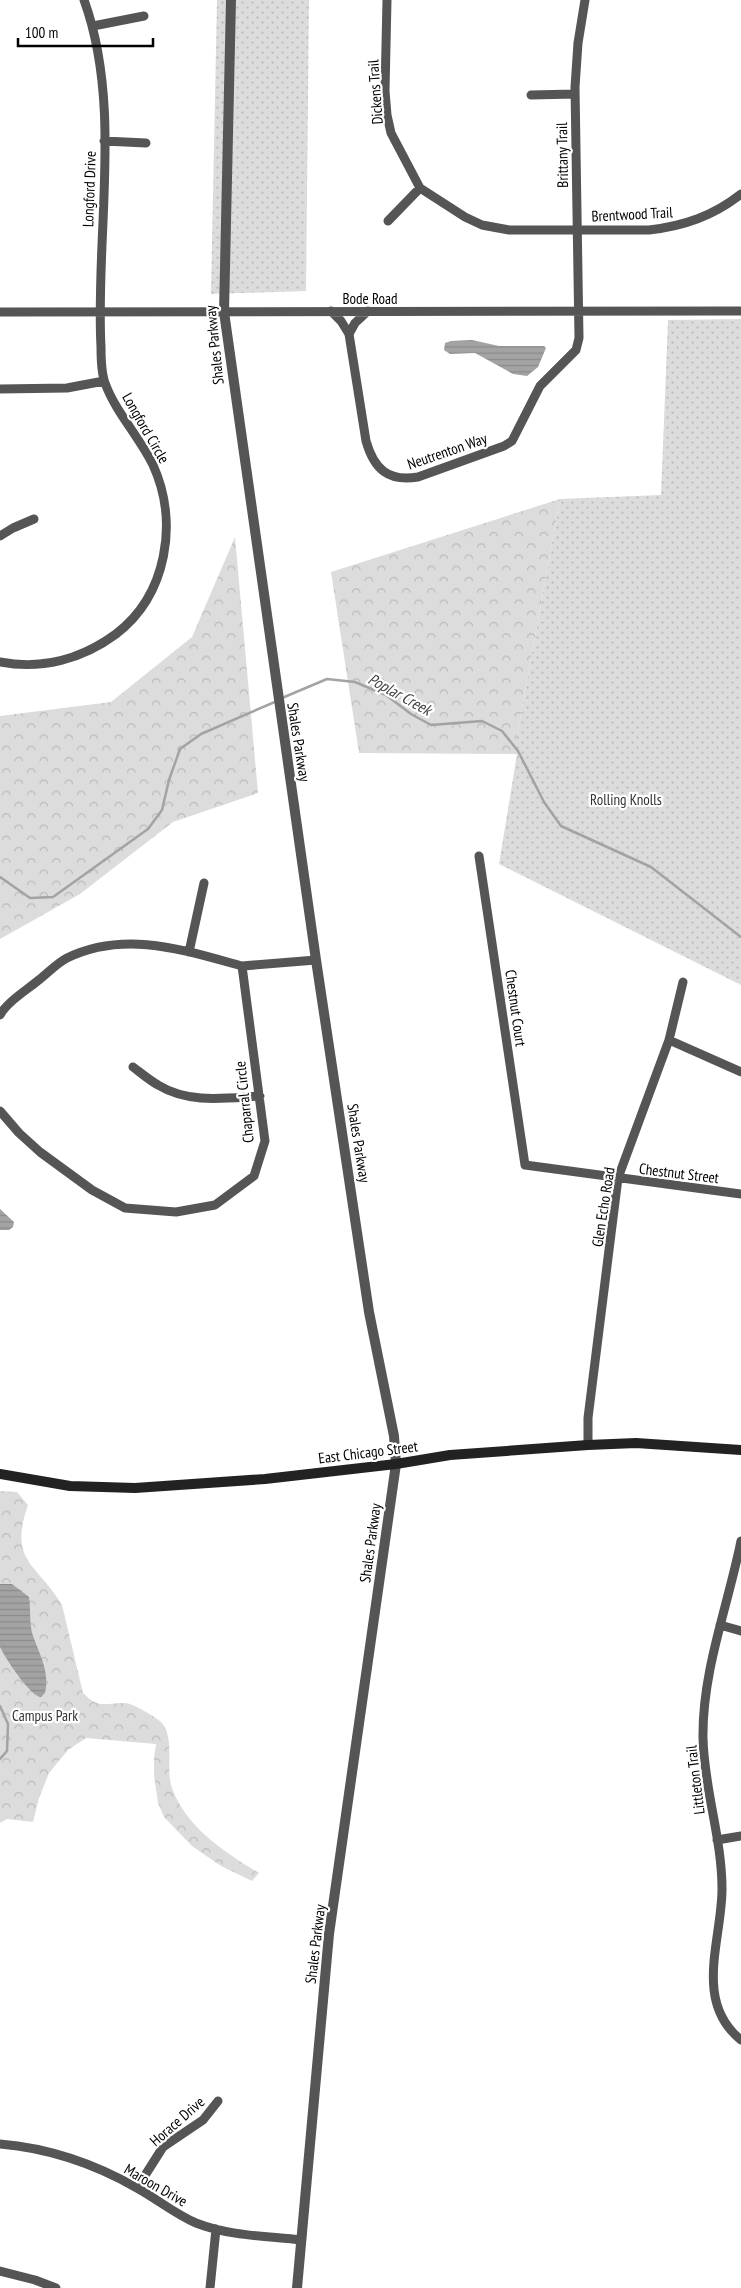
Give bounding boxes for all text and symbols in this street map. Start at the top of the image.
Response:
scale bar [18,15,152,47]
text: 100 m [25,23,58,42]
street label: Dickens Trail [363,58,387,125]
street label: Brittany Trail [552,122,572,188]
street label: Longford Drive [78,151,100,227]
street label: Brentwood Trail [591,202,674,226]
street label: Bode Road [342,289,398,308]
street label: Shales Parkway [200,304,228,386]
street label: Longford Circle [118,389,174,467]
street label: Neutrenton Way [405,428,490,473]
water label: Poplar Creek [365,668,437,720]
street label: Shales Parkway [283,701,315,783]
park label: Rolling Knolls [590,790,662,809]
street label: Chestnut Court [501,968,531,1048]
street label: Chaparral Circle [230,1060,258,1144]
street label: Shales Parkway [343,1102,375,1184]
street label: Chestnut Street [638,1159,720,1187]
street label: Glen Echo Road [587,1166,619,1248]
street label: East Chicago Street [317,1436,419,1468]
street label: Shales Parkway [355,1502,385,1584]
park label: Campus Park [12,1706,78,1725]
street label: Littleton Trail [681,1744,709,1816]
street label: Shales Parkway [301,1903,329,1985]
street label: Horace Drive [146,2092,208,2150]
street label: Maroon Drive [121,2159,191,2211]

